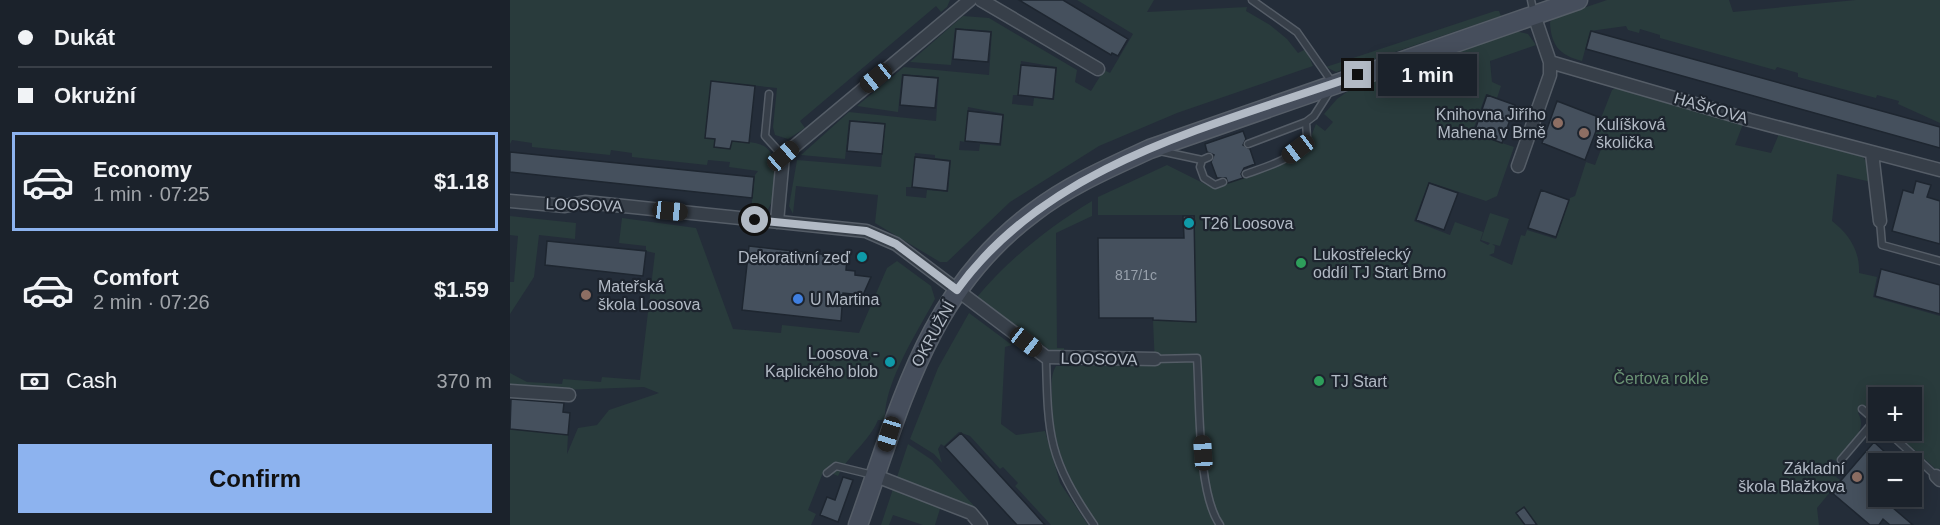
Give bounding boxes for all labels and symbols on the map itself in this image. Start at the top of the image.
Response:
callout: 1 min [1379,54,1478,96]
car [856,60,896,96]
route end [1344,61,1371,88]
street label: HAŠKOVA [1672,88,1751,127]
place label: Knihovna Jiřího Mahena v Brně [1436,106,1546,141]
marker: Knihovna Jiřího Mahena v Brně [1551,116,1565,130]
place label: Kulíšková školička [1596,116,1665,151]
marker: Kulíšková školička [1577,126,1591,140]
car [1278,131,1318,167]
car [764,137,802,175]
street label: LOOSOVA [545,195,623,215]
car [651,200,689,222]
route start [741,206,768,233]
place label: T26 Loosova [1201,215,1294,232]
marker: T26 Loosova [1182,216,1196,230]
place label: Lukostřelecký oddíl TJ Start Brno [1313,246,1446,281]
place label: Dekorativní zeď [738,249,850,266]
marker: Dekorativní zeď [855,250,869,264]
marker: Lukostřelecký oddíl TJ Start Brno [1294,256,1308,270]
house number: 817/1c [1115,267,1157,283]
place label: Mateřská škola Loosova [598,278,700,313]
marker: Mateřská škola Loosova [579,288,593,302]
place label: U Martina [810,291,879,308]
marker: U Martina [791,292,805,306]
street label: OKRUŽNÍ [907,297,958,370]
car [1006,324,1046,360]
place label: Loosova - Kaplického blob [765,345,878,380]
street label: LOOSOVA [1060,350,1138,368]
marker: Loosova - Kaplického blob [883,355,897,369]
park label: Čertova rokle [1613,369,1709,387]
place label: TJ Start [1331,373,1388,390]
marker: TJ Start [1312,374,1326,388]
car [875,414,903,454]
car [1193,434,1213,472]
place label: Základní škola Blažkova [1738,460,1846,495]
marker: Základní škola Blažkova [1850,470,1864,484]

